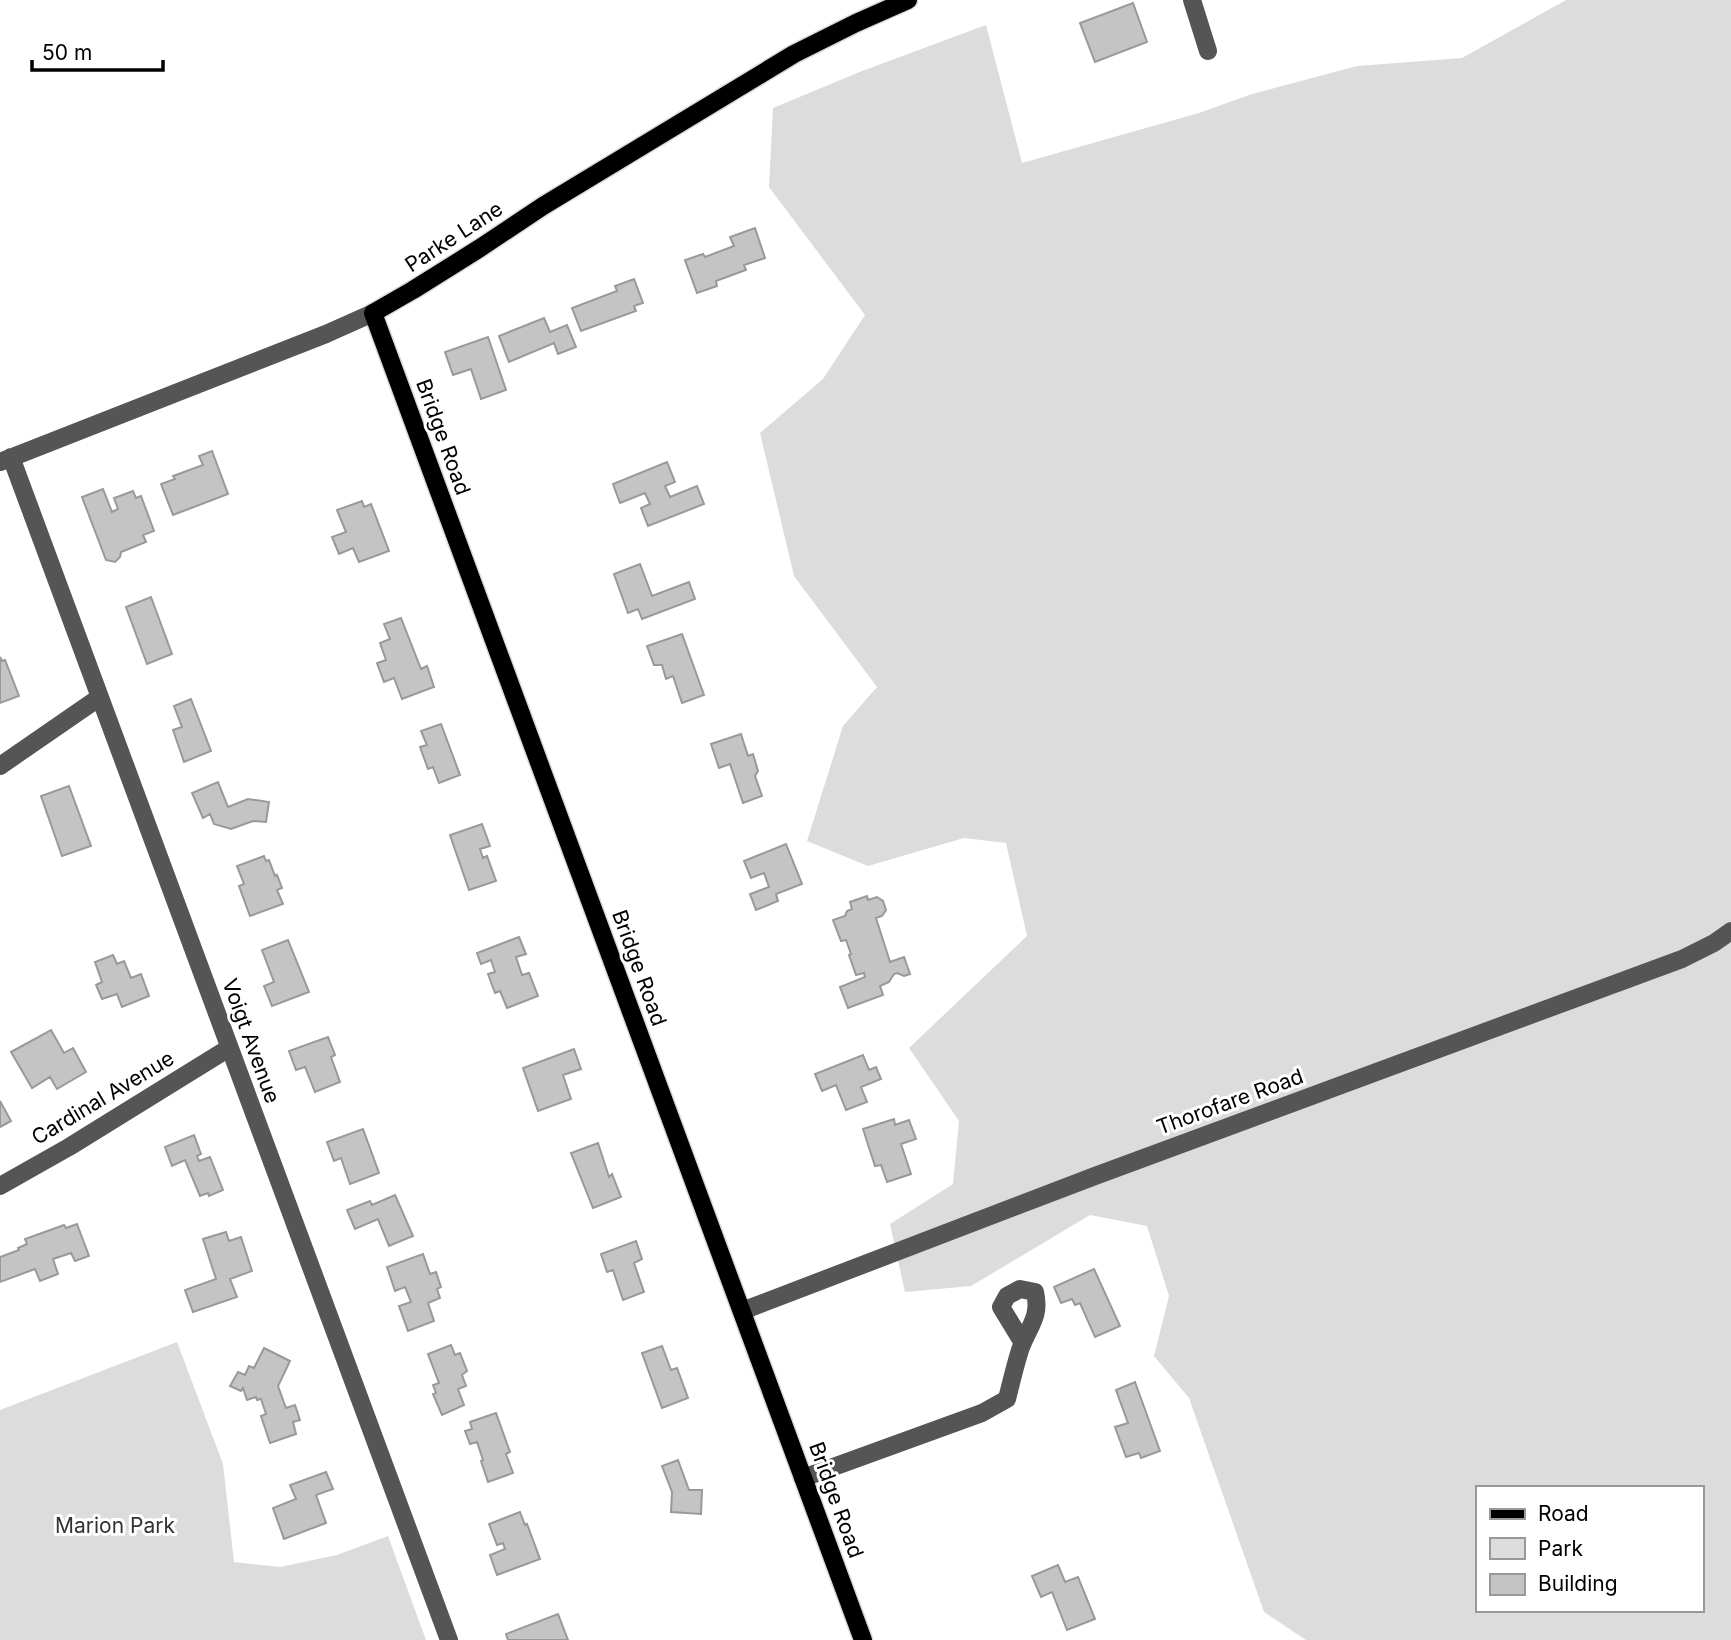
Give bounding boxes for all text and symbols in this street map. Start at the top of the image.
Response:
scale bar [32,28,163,72]
text: 50 m [42,40,92,65]
street label: Parke Lane [400,196,507,277]
street label: Bridge Road [411,375,476,498]
street label: Bridge Road [607,906,672,1029]
street label: Voigt Avenue [217,975,286,1106]
street label: Cardinal Avenue [27,1045,178,1150]
street label: Thorofare Road [1153,1063,1307,1140]
street label: Bridge Road [804,1438,869,1561]
legend [1476,1486,1703,1612]
text: Road [1538,1501,1589,1526]
park label: Marion Park [55,1513,175,1538]
text: Park [1538,1536,1583,1561]
text: Building [1538,1571,1618,1596]

